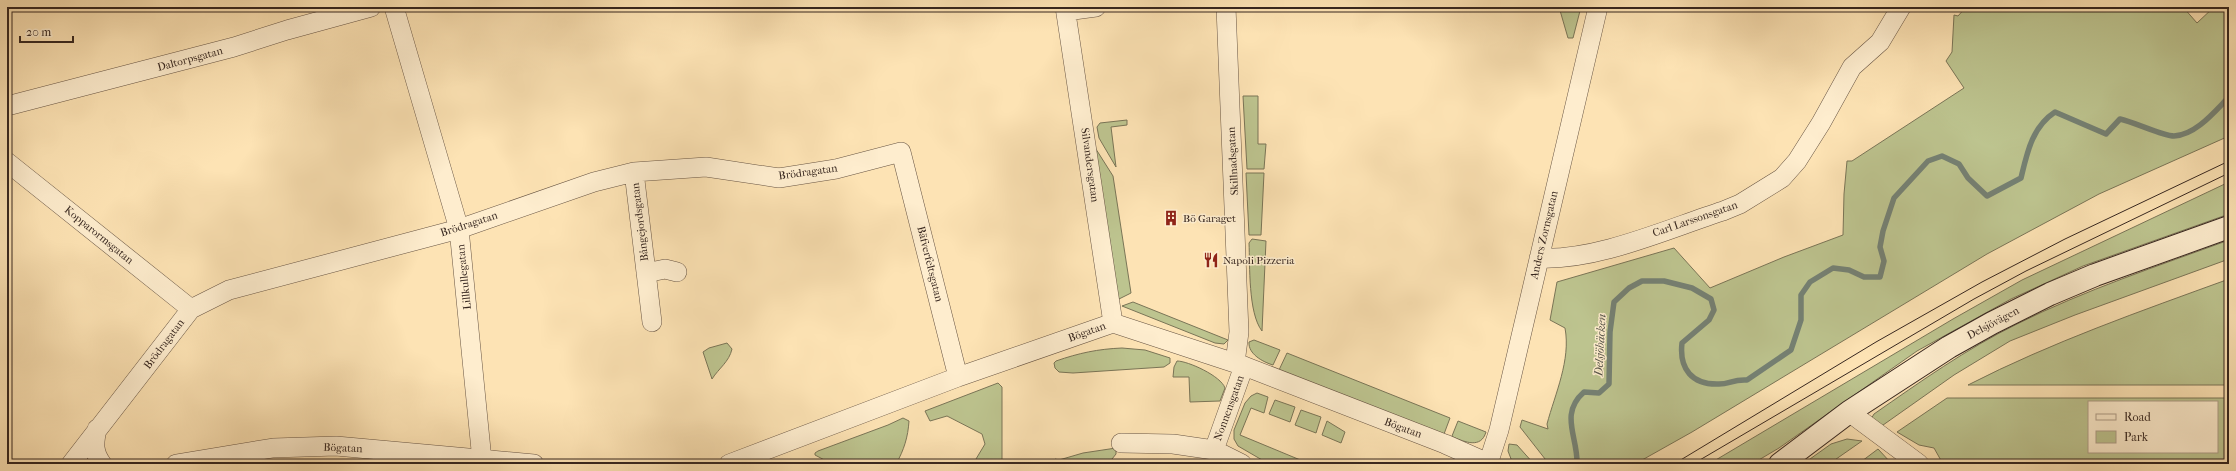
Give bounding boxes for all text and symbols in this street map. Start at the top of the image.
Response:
scale bar [20,18,73,44]
text: 20 m [26,25,51,39]
street label: Daltorpsgatan [156,44,225,74]
street label: Skillnadsgatan [1225,126,1241,196]
street label: Silvandersgatan [1078,127,1102,204]
street label: Brödragatan [778,161,839,183]
street label: Bångejordsgatan [629,181,651,262]
street label: Anders Zornsgatan [1527,189,1561,281]
street label: Carl Larssonsgatan [1651,198,1740,240]
street label: Kopparormsgatan [62,203,137,267]
street label: Brödragatan [439,208,500,239]
building icon: Bö Garaget [1162,209,1180,227]
place label: Bö Garaget [1183,212,1236,225]
street label: Bäfverfeltsgatan [914,225,946,304]
street label: Lillkullegatan [454,243,474,310]
restaurant icon: Napoli Pizzeria [1202,251,1220,269]
place label: Napoli Pizzeria [1223,254,1295,267]
street label: Delsjövägen [1965,304,2022,342]
water label: Delsjöbäcken [1591,313,1609,377]
street label: Brödragatan [141,316,187,372]
street label: Bögatan [1066,319,1108,345]
street label: Nonnensgatan [1211,373,1247,442]
legend [2088,401,2218,453]
text: Road [2124,410,2151,424]
street label: Bögatan [1382,415,1424,441]
text: Park [2124,430,2149,444]
street label: Bögatan [323,441,363,455]

